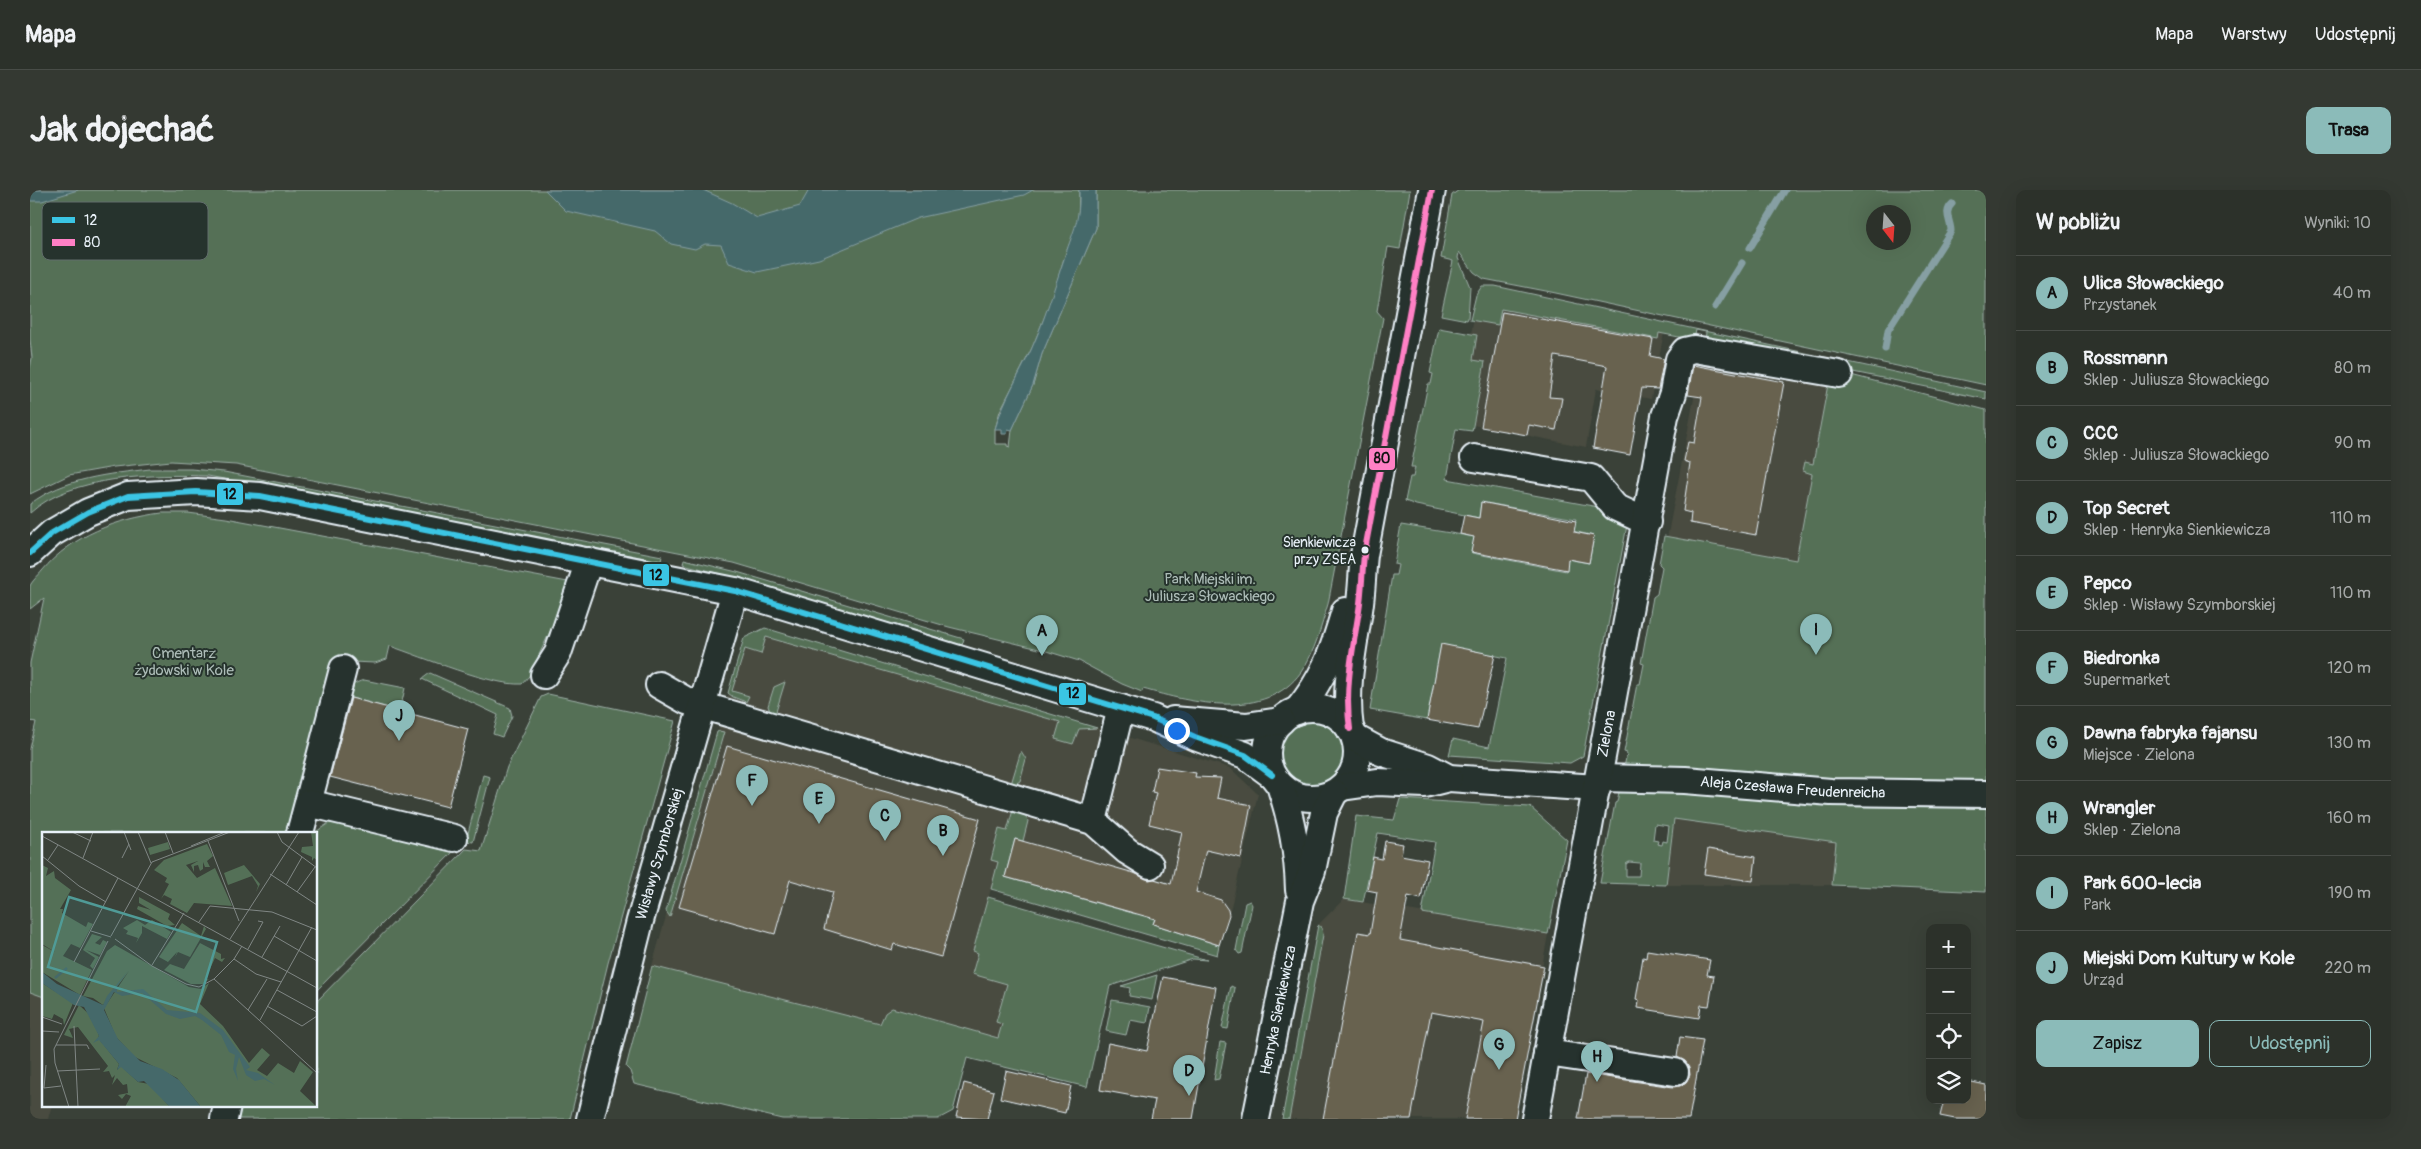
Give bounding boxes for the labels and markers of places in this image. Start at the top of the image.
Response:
place label: Sienkiewicza przy ZSEA [1283,534,1356,568]
marker: Sienkiewicza przy ZSEA [1360,545,1370,555]
pin: I [1800,614,1832,655]
pin: A [1026,615,1058,656]
pin: J [383,700,415,741]
pin: F [736,765,768,806]
pin: E [803,783,835,824]
pin: C [869,800,901,841]
pin: B [927,815,959,856]
pin: G [1483,1029,1515,1070]
pin: H [1581,1041,1613,1082]
pin: D [1173,1055,1205,1096]

